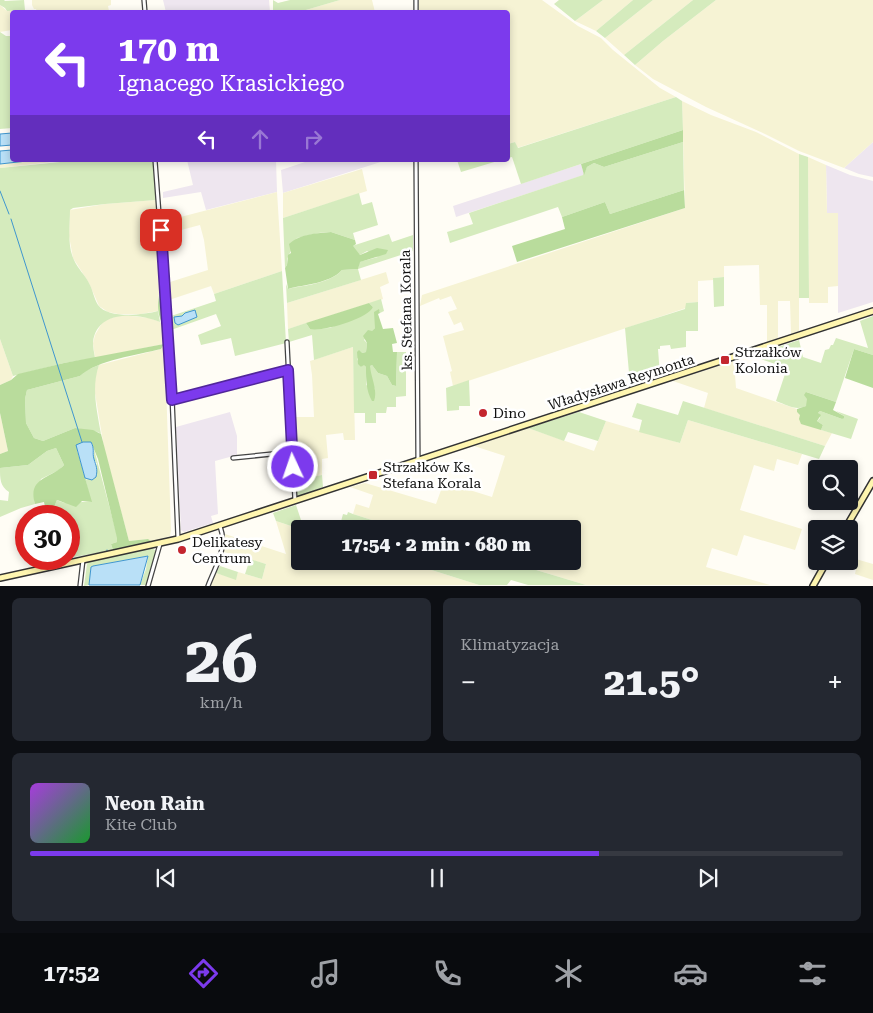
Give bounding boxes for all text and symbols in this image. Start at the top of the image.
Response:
text: 170 m [118,29,219,70]
icon: left [35,30,100,95]
text: Ignacego Krasickiego [118,71,345,96]
icon: left [193,125,221,153]
icon: ahead [246,125,274,153]
icon: right [299,125,327,153]
pin [140,209,182,251]
icon: arrive [147,216,175,244]
street label: ks. Stefana Korala [397,249,415,370]
place label: Strzałków Kolonia [735,344,802,376]
street label: Władysława Reymonta [546,351,696,413]
marker: Strzałków Kolonia [719,354,731,366]
place label: Dino [493,405,526,421]
marker: Dino [477,407,489,419]
position arrow [266,440,318,492]
place label: Strzałków Ks. Stefana Korala [383,459,481,491]
map controls [808,460,858,570]
button: search [808,460,858,510]
marker: Strzałków Ks. Stefana Korala [367,469,379,481]
speed limit sign: 30 [15,505,80,570]
button: layers [808,520,858,570]
text: 17:54 · 2 min · 680 m [341,533,531,556]
place label: Delikatesy Centrum [192,534,263,566]
marker: Delikatesy Centrum [176,544,188,556]
text: 26 [185,622,258,698]
text: Klimatyzacja [461,635,559,654]
text: 21.5° [604,660,700,704]
text: − [461,666,476,699]
text: + [827,666,843,699]
text: km/h [200,693,243,712]
text: Neon Rain [105,792,205,815]
text: Kite Club [105,815,177,834]
icon: previous [152,864,180,892]
icon: pause [423,864,451,892]
icon: next [694,864,722,892]
icon: directions [186,956,221,991]
icon: music [308,956,343,991]
icon: phone [430,956,465,991]
icon: climate [551,956,586,991]
icon: car [673,956,708,991]
icon: filters [795,956,830,991]
text: 17:52 [43,961,100,986]

